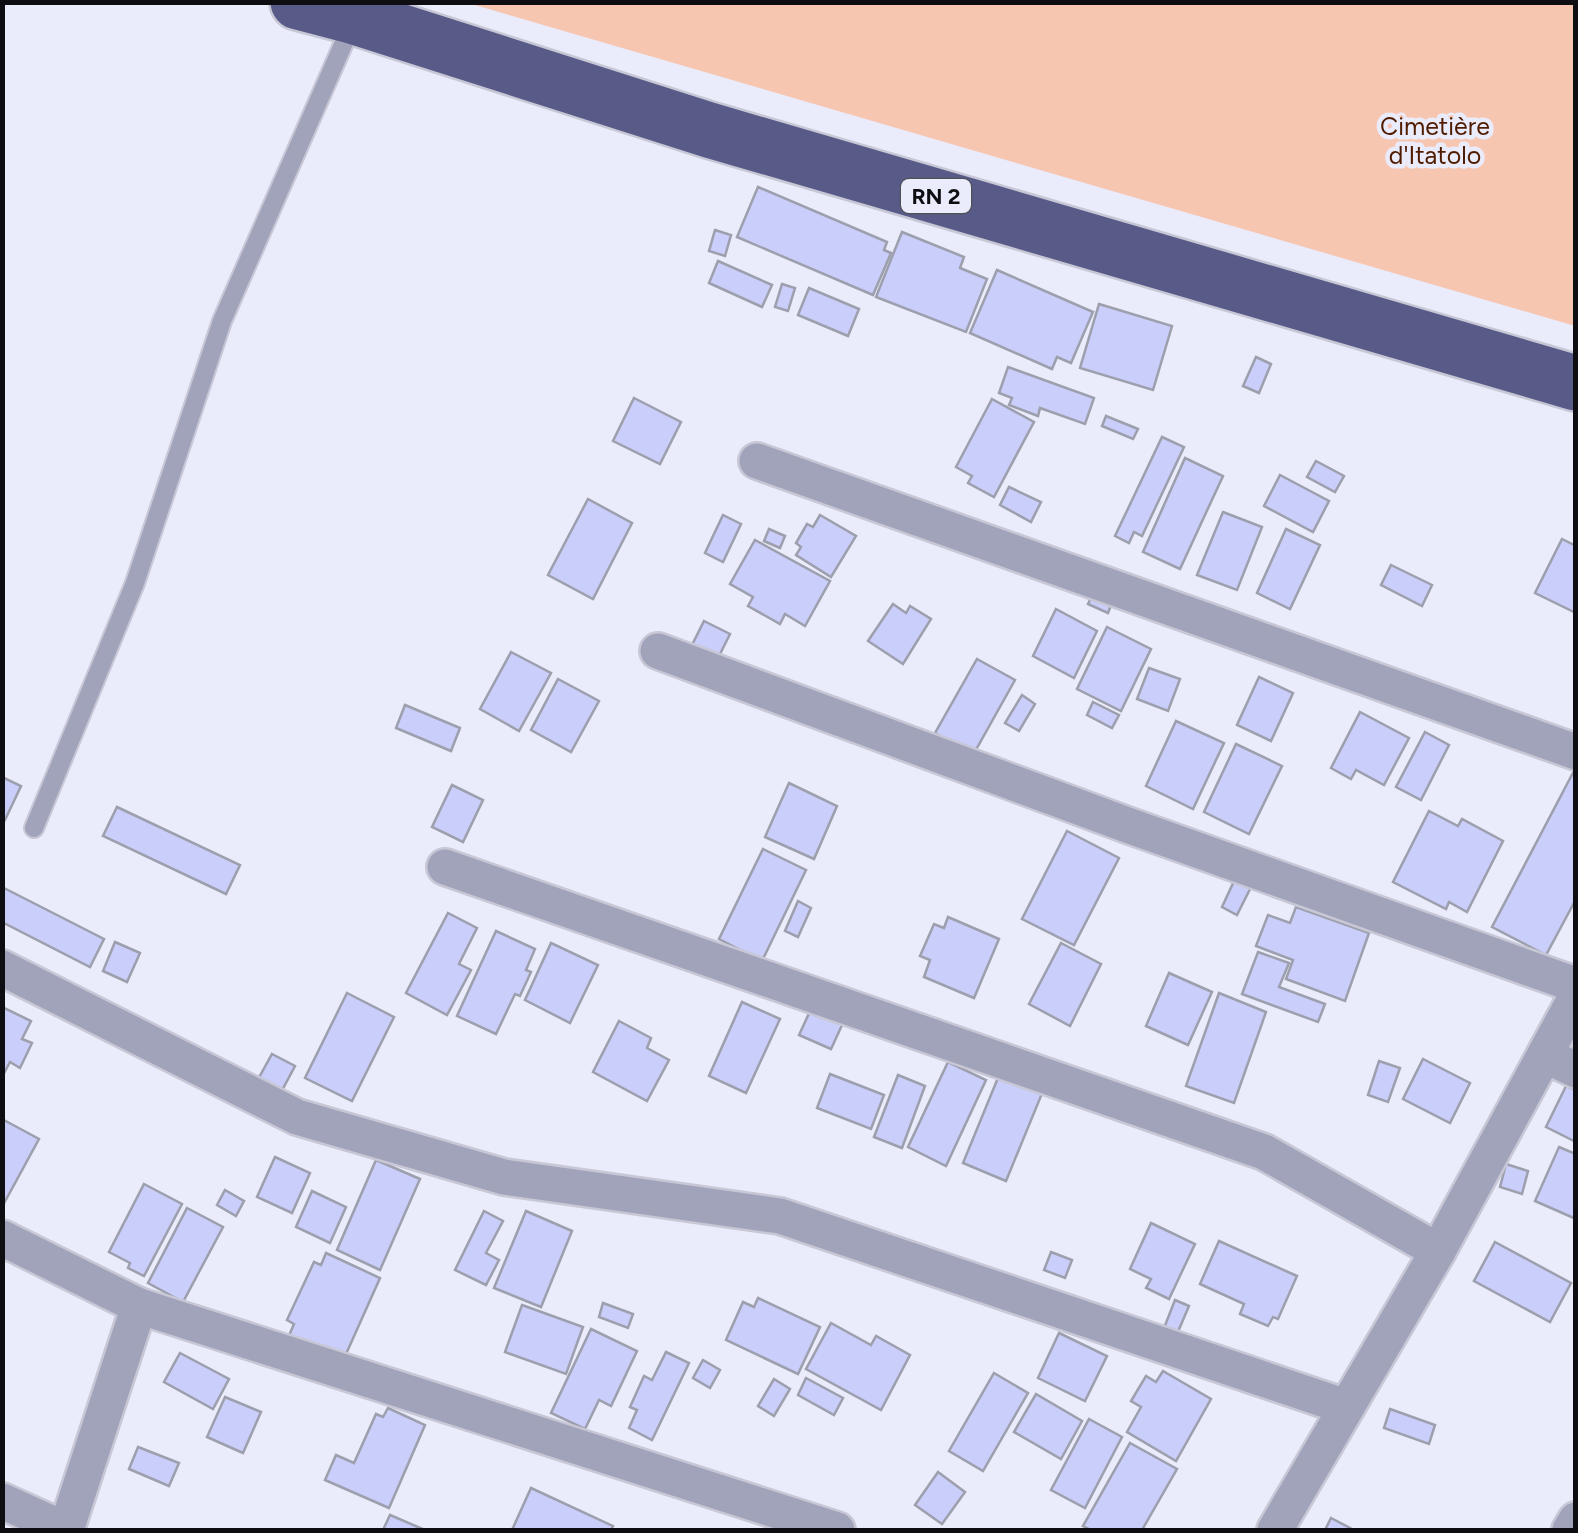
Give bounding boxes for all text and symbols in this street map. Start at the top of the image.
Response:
park label: Cimetière d'Itatolo [1380,111,1490,170]
road number: RN 2 [901,179,971,213]

